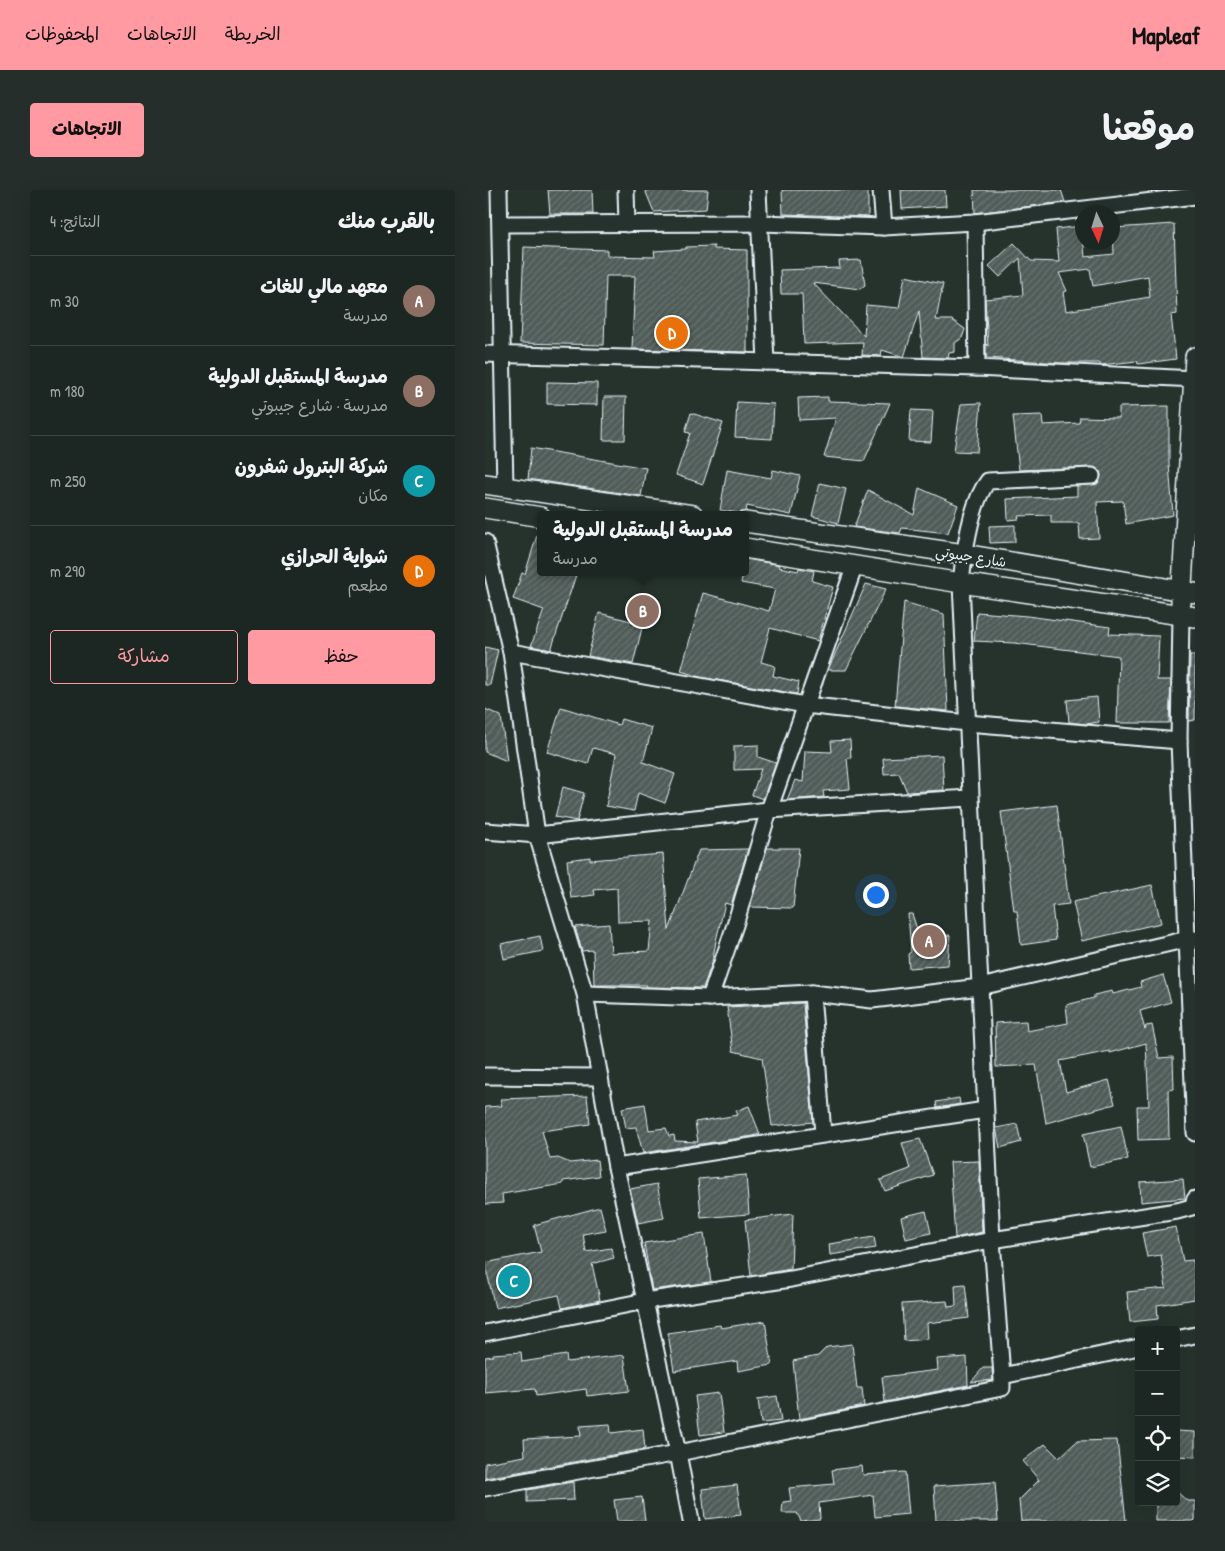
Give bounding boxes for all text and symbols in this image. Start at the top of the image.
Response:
text: Mapleaf [1132,19,1200,51]
text: المحفوظات [25,21,99,46]
text: الاتجاهات [127,21,197,46]
text: الخريطة [225,21,281,46]
button: الاتجاهات [30,103,144,157]
text: موقعنا [1102,104,1195,151]
north arrow [1075,205,1120,250]
text: بالقرب منك [338,206,435,235]
text: النتائج: 4 [50,210,100,232]
text: معهد مالي للغات [260,273,388,299]
text: 30 m [50,290,79,312]
text: A [415,290,423,312]
text: مدرسة [343,304,388,326]
pin: D [656,314,688,352]
text: مدرسة المستقبل الدولية [208,363,388,389]
text: 180 m [50,380,84,402]
text: B [415,380,423,402]
text: مدرسة · شارع جيبوتي [251,394,388,416]
text: شركة البترول شفرون [235,453,388,479]
text: 250 m [50,470,86,492]
text: C [415,470,423,492]
text: مكان [358,484,388,506]
popup [537,511,749,576]
text: مدرسة المستقبل الدولية [553,516,733,542]
street label: شارع جيبوتي [934,541,1008,575]
text: شواية الحرازي [281,543,388,569]
text: مدرسة [553,547,598,569]
text: 290 m [50,560,85,582]
text: D [415,560,423,582]
text: مطعم [348,574,388,596]
pin: B [627,592,659,630]
button: مشاركة [50,630,238,684]
button: حفظ [248,630,435,684]
your location [863,882,889,908]
pin: A [913,922,945,960]
pin: C [498,1262,530,1300]
map controls [1135,1326,1180,1506]
button: + [1135,1326,1180,1371]
button: − [1135,1371,1180,1416]
button: locate [1135,1416,1180,1461]
button: layers [1135,1461,1180,1506]

